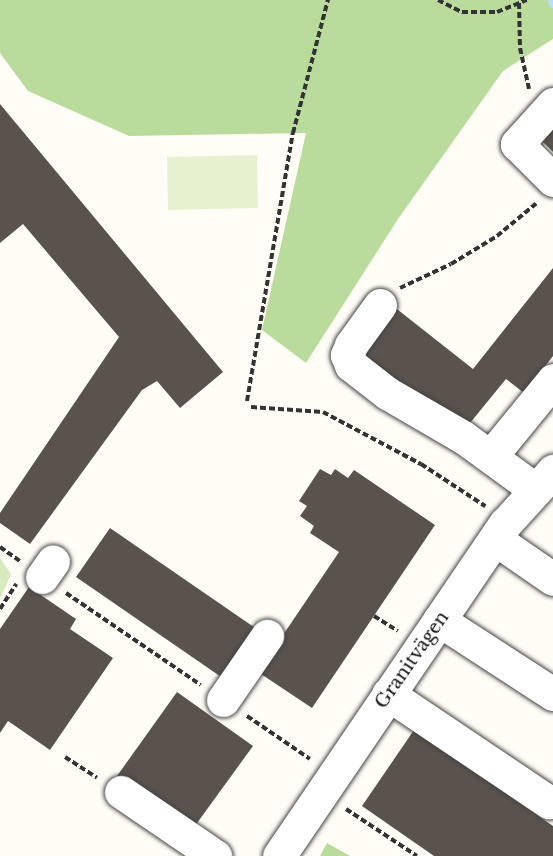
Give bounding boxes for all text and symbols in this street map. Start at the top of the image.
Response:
street label: Granitvägen [371,607,453,713]

